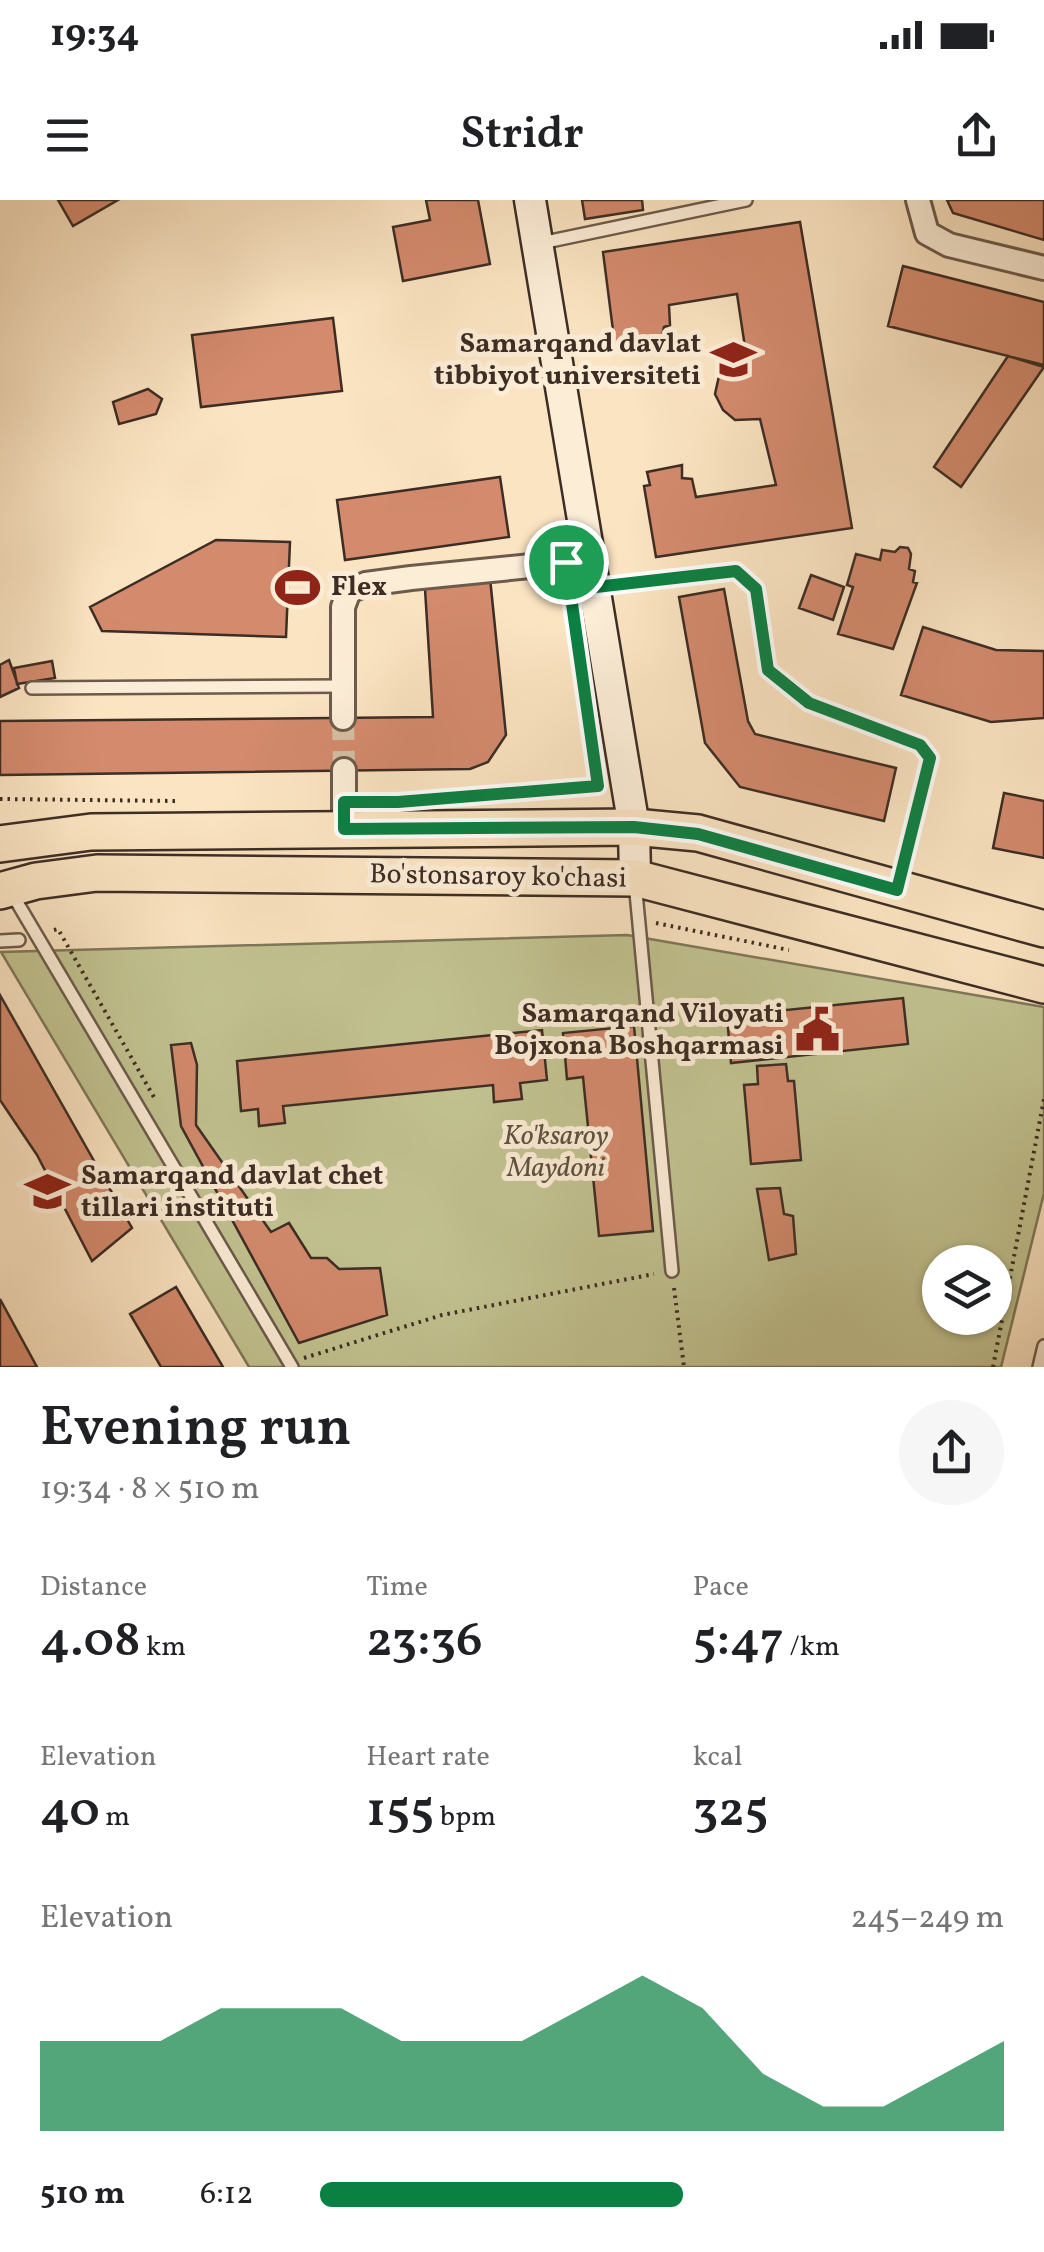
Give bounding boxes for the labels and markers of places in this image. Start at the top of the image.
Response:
place label: Samarqand davlat tibbiyot universiteti [434,325,701,396]
school or university icon: Samarqand davlat tibbiyot universiteti [710,336,758,384]
pin [524,520,609,605]
sports icon: Flex [274,563,322,611]
place label: Flex [331,568,387,607]
place label: Samarqand Viloyati Bojxona Boshqarmasi [494,995,784,1066]
public building icon: Samarqand Viloyati Bojxona Boshqarmasi [793,1006,841,1054]
place label: Samarqand davlat chet tillari instituti [81,1157,383,1228]
school or university icon: Samarqand davlat chet tillari instituti [24,1168,72,1216]

